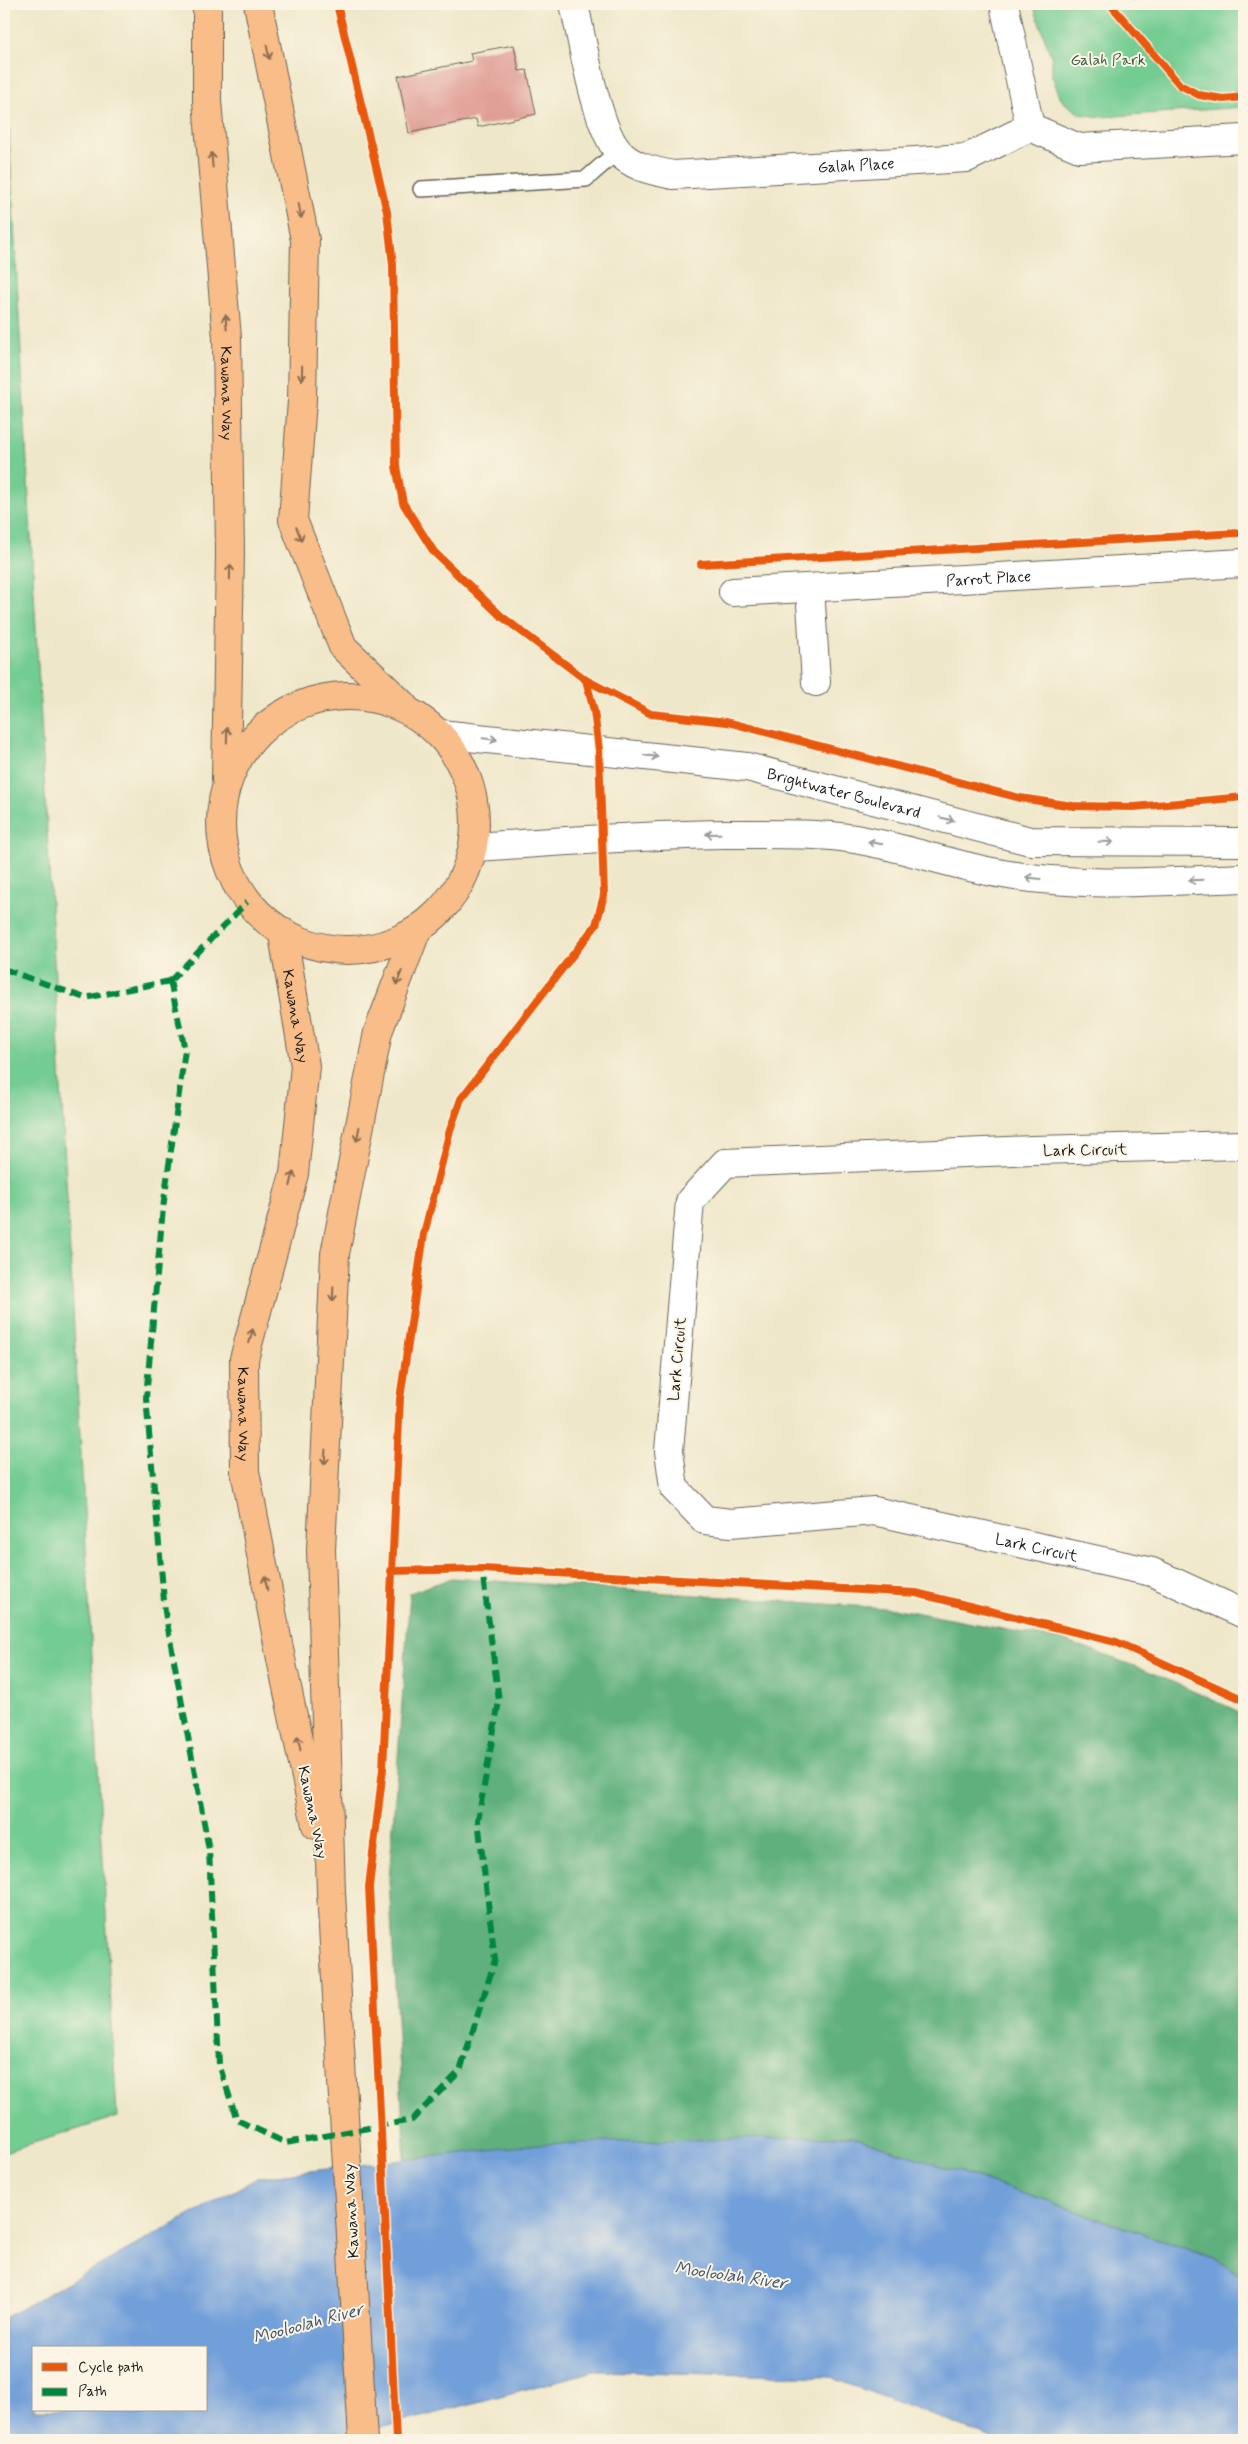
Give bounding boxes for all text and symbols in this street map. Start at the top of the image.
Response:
one-way arrow [264,43,273,59]
park label: Galah Park [1070,50,1146,71]
one-way arrow [207,153,217,169]
street label: Galah Place [817,153,895,179]
one-way arrow [295,203,305,219]
one-way arrow [221,314,230,330]
street label: Kawana Way [215,346,237,441]
one-way arrow [298,365,307,381]
one-way arrow [295,526,304,541]
one-way arrow [225,564,235,580]
street label: Parrot Place [946,566,1032,592]
one-way arrow [222,727,232,743]
one-way arrow [481,735,497,744]
one-way arrow [643,751,659,761]
street label: Brightwater Boulevard [765,764,923,824]
one-way arrow [938,815,954,824]
one-way arrow [705,830,721,839]
one-way arrow [1098,837,1114,847]
one-way arrow [867,838,883,848]
one-way arrow [1026,873,1042,883]
one-way arrow [1188,875,1204,885]
street label: Kawana Way [277,968,313,1065]
one-way arrow [394,969,403,985]
one-way arrow [353,1126,363,1142]
street label: Lark Circuit [1043,1139,1128,1162]
one-way arrow [288,1172,297,1188]
one-way arrow [328,1286,338,1302]
street label: Lark Circuit [663,1316,692,1402]
one-way arrow [246,1329,256,1345]
street label: Kawana Way [232,1367,254,1461]
one-way arrow [321,1449,330,1465]
street label: Lark Circuit [993,1529,1080,1568]
one-way arrow [261,1576,271,1592]
one-way arrow [294,1735,303,1751]
street label: Kawana Way [292,1764,333,1861]
street label: Kawana Way [339,2163,364,2259]
water label: Mooloolah River [673,2256,791,2296]
water label: Mooloolah River [250,2297,368,2350]
legend [32,2346,208,2412]
text: Cycle path [78,2358,143,2378]
text: Path [78,2382,107,2402]

